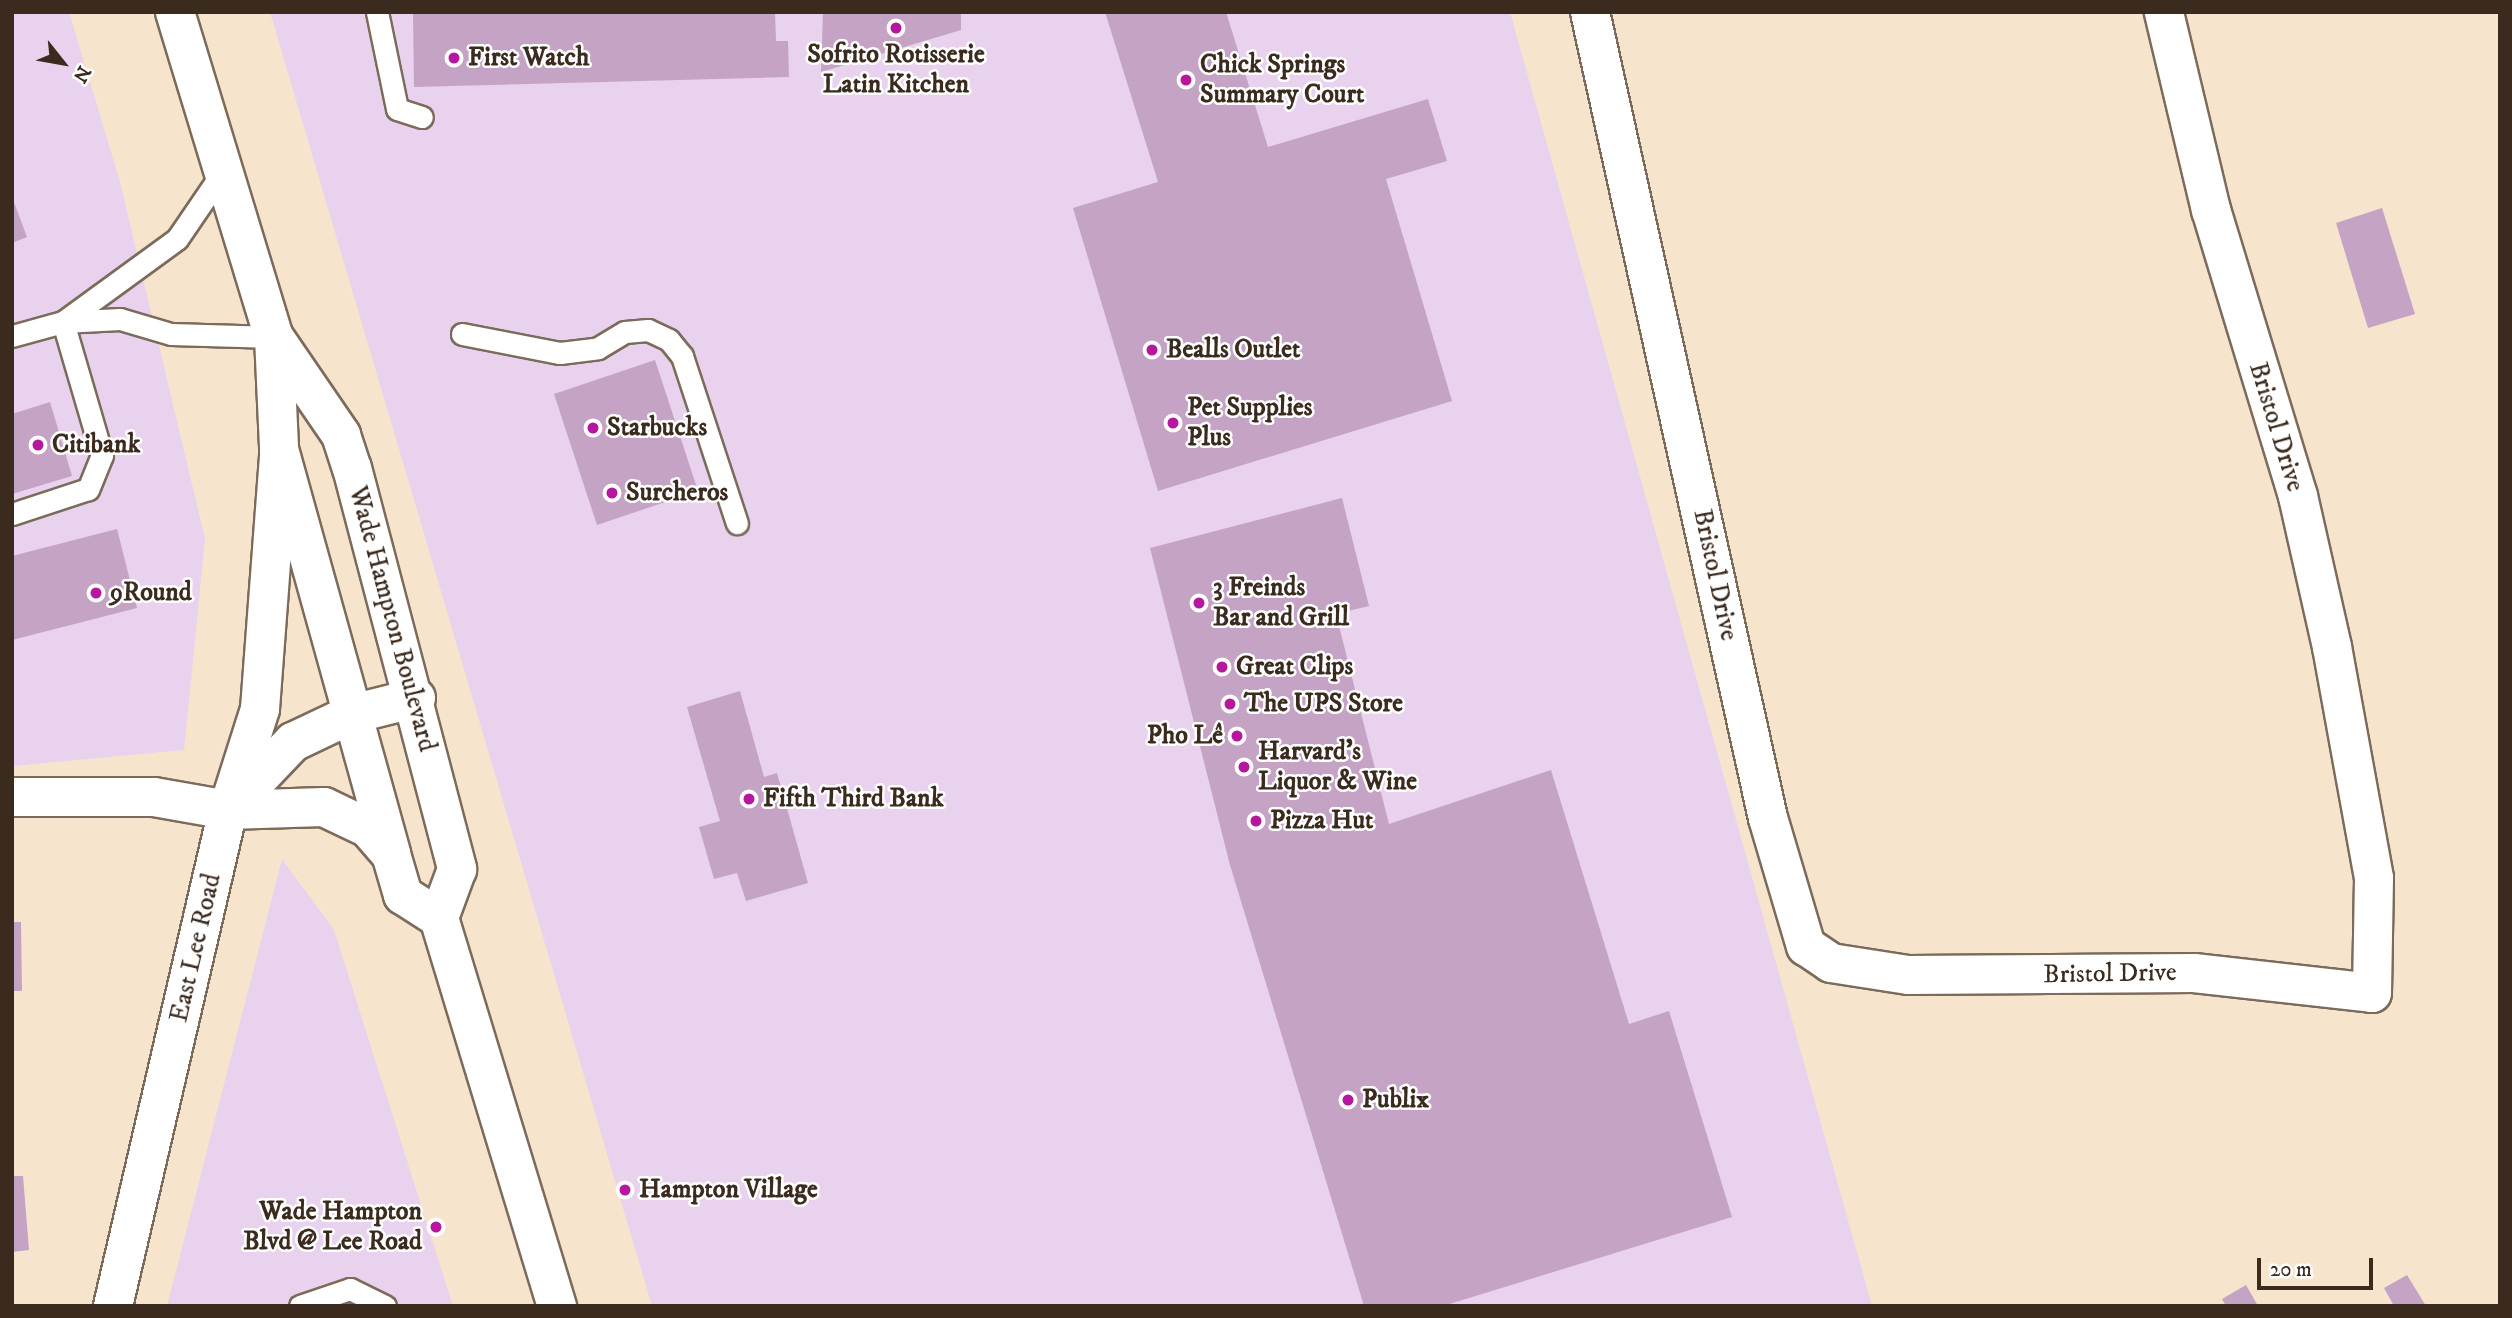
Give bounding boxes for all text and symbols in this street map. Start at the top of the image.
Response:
marker: Sofrito Rotisserie Latin Kitchen [888,20,904,36]
north arrow [28,28,98,98]
place label: Sofrito Rotisserie Latin Kitchen [807,39,985,100]
place label: First Watch [468,42,589,74]
place label: Chick Springs Summary Court [1200,49,1364,110]
marker: First Watch [446,50,462,66]
text: N [68,61,95,87]
marker: Chick Springs Summary Court [1178,72,1194,88]
place label: Bealls Outlet [1166,334,1300,366]
marker: Bealls Outlet [1144,342,1160,358]
street label: Bristol Drive [2242,359,2310,495]
place label: Pet Supplies Plus [1187,392,1313,453]
place label: Starbucks [607,412,707,444]
marker: Pet Supplies Plus [1165,415,1181,431]
marker: Starbucks [585,420,601,436]
place label: Citibank [52,429,140,461]
marker: Citibank [30,437,46,453]
place label: Surcheros [626,477,728,509]
street label: Wade Hampton Boulevard [342,483,442,755]
marker: Surcheros [604,485,620,501]
street label: Bristol Drive [1686,506,1744,644]
place label: 3 Freinds Bar and Grill [1213,572,1349,634]
place label: 9Round [110,577,192,609]
marker: 9Round [88,585,104,601]
marker: 3 Freinds Bar and Grill [1191,595,1207,611]
place label: Great Clips [1236,651,1353,683]
marker: Great Clips [1214,659,1230,675]
place label: The UPS Store [1244,688,1403,720]
marker: The UPS Store [1222,696,1238,712]
place label: Pho Lê [1147,720,1223,752]
marker: Pho Lê [1229,728,1245,744]
place label: Harvard's Liquor & Wine [1258,736,1417,798]
marker: Harvard's Liquor & Wine [1236,759,1252,775]
place label: Fifth Third Bank [763,783,944,815]
marker: Fifth Third Bank [741,791,757,807]
place label: Pizza Hut [1270,805,1373,837]
marker: Pizza Hut [1248,813,1264,829]
street label: East Lee Road [164,871,228,1025]
street label: Bristol Drive [2043,957,2177,991]
place label: Publix [1362,1084,1429,1116]
marker: Publix [1340,1092,1356,1108]
place label: Hampton Village [639,1174,818,1206]
marker: Hampton Village [617,1182,633,1198]
place label: Wade Hampton Blvd @ Lee Road [243,1196,422,1258]
marker: Wade Hampton Blvd @ Lee Road [428,1219,444,1235]
scale bar [2260,1244,2376,1288]
text: 20 m [2270,1257,2312,1283]

